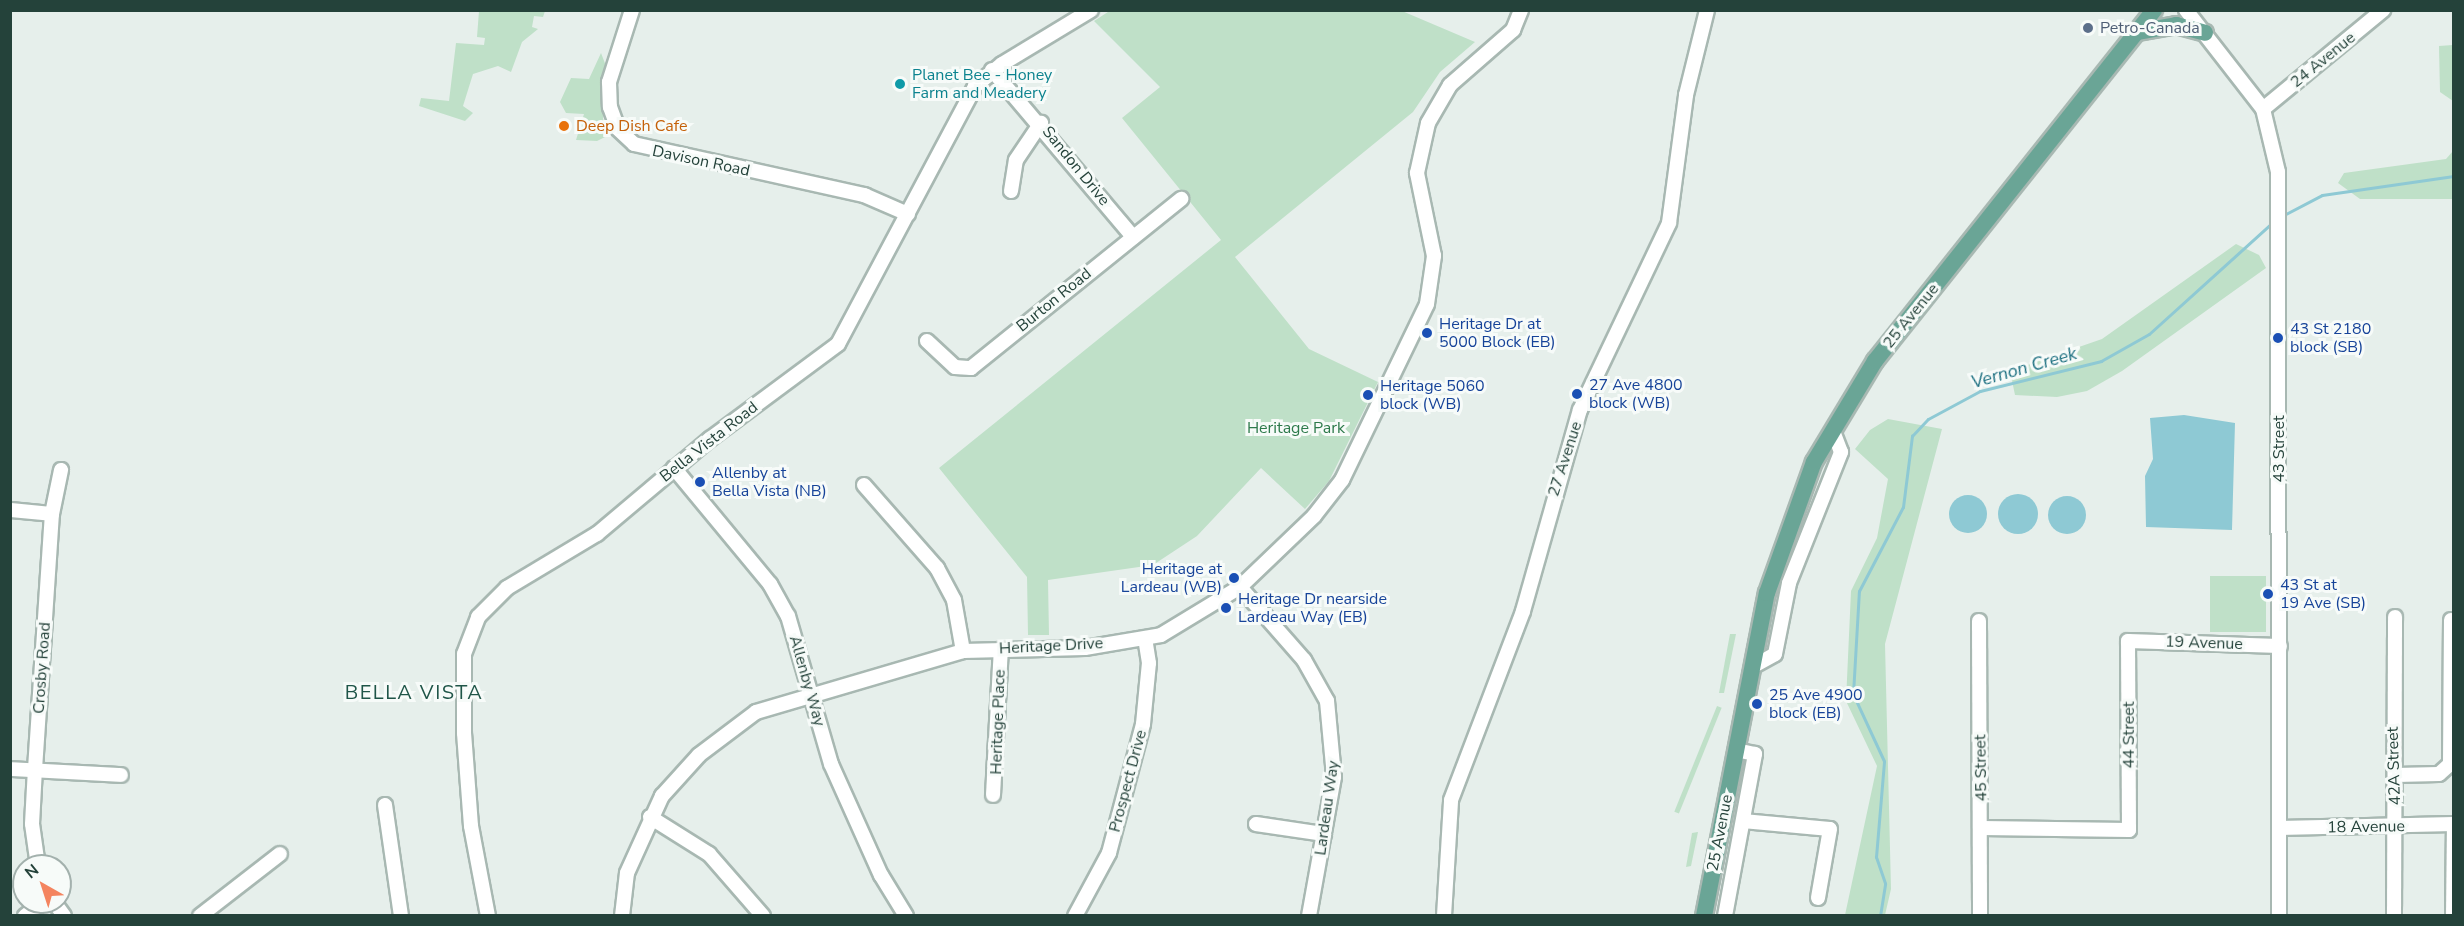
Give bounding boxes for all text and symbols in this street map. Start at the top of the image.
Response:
place label: Petro-Canada [2100,18,2200,38]
marker: Petro-Canada [2081,21,2095,35]
street label: 24 Avenue [2287,28,2359,92]
place label: Planet Bee - Honey Farm and Meadery [912,65,1052,103]
marker: Planet Bee - Honey Farm and Meadery [893,77,907,91]
place label: Deep Dish Cafe [576,116,687,136]
marker: Deep Dish Cafe [557,119,571,133]
street label: Sandon Drive [1038,122,1114,210]
street label: Davison Road [650,141,752,181]
street label: Burton Road [1013,264,1095,336]
street label: 25 Avenue [1879,280,1943,352]
place label: Heritage Dr at 5000 Block (EB) [1439,314,1556,352]
place label: 43 St 2180 block (SB) [2290,319,2371,357]
marker: Heritage Dr at 5000 Block (EB) [1420,326,1434,340]
marker: 43 St 2180 block (SB) [2271,331,2285,345]
water label: Vernon Creek [1969,343,2079,393]
place label: 27 Ave 4800 block (WB) [1589,375,1683,413]
place label: Heritage 5060 block (WB) [1380,376,1485,414]
marker: 27 Ave 4800 block (WB) [1570,387,1584,401]
marker: Heritage 5060 block (WB) [1361,388,1375,402]
street label: Bella Vista Road [656,398,762,486]
street label: 43 Street [2269,416,2289,482]
park label: Heritage Park [1247,418,1345,438]
street label: 27 Avenue [1544,419,1586,499]
place label: Allenby at Bella Vista (NB) [712,463,827,501]
marker: Allenby at Bella Vista (NB) [693,475,707,489]
place label: Heritage at Lardeau (WB) [1121,559,1222,597]
marker: Heritage at Lardeau (WB) [1227,571,1241,585]
place label: 43 St at 19 Ave (SB) [2280,575,2366,613]
marker: 43 St at 19 Ave (SB) [2261,587,2275,601]
place label: Heritage Dr nearside Lardeau Way (EB) [1238,589,1387,627]
marker: Heritage Dr nearside Lardeau Way (EB) [1219,601,1233,615]
street label: Crosby Road [29,622,55,714]
street label: 19 Avenue [2165,632,2243,654]
street label: Allenby Way [785,633,829,729]
street label: Heritage Drive [998,634,1104,658]
street label: Heritage Place [987,669,1009,775]
district label: BELLA VISTA [345,680,483,704]
place label: 25 Ave 4900 block (EB) [1769,685,1863,723]
marker: 25 Ave 4900 block (EB) [1750,697,1764,711]
street label: 44 Street [2119,702,2139,768]
street label: 42A Street [2383,726,2405,806]
street label: Prospect Drive [1105,728,1151,834]
street label: 45 Street [1971,734,1991,802]
street label: Lardeau Way [1311,759,1343,857]
street label: 25 Avenue [1703,793,1737,873]
street label: 18 Avenue [2327,817,2405,837]
north arrow [12,854,72,914]
text: N [20,859,44,884]

